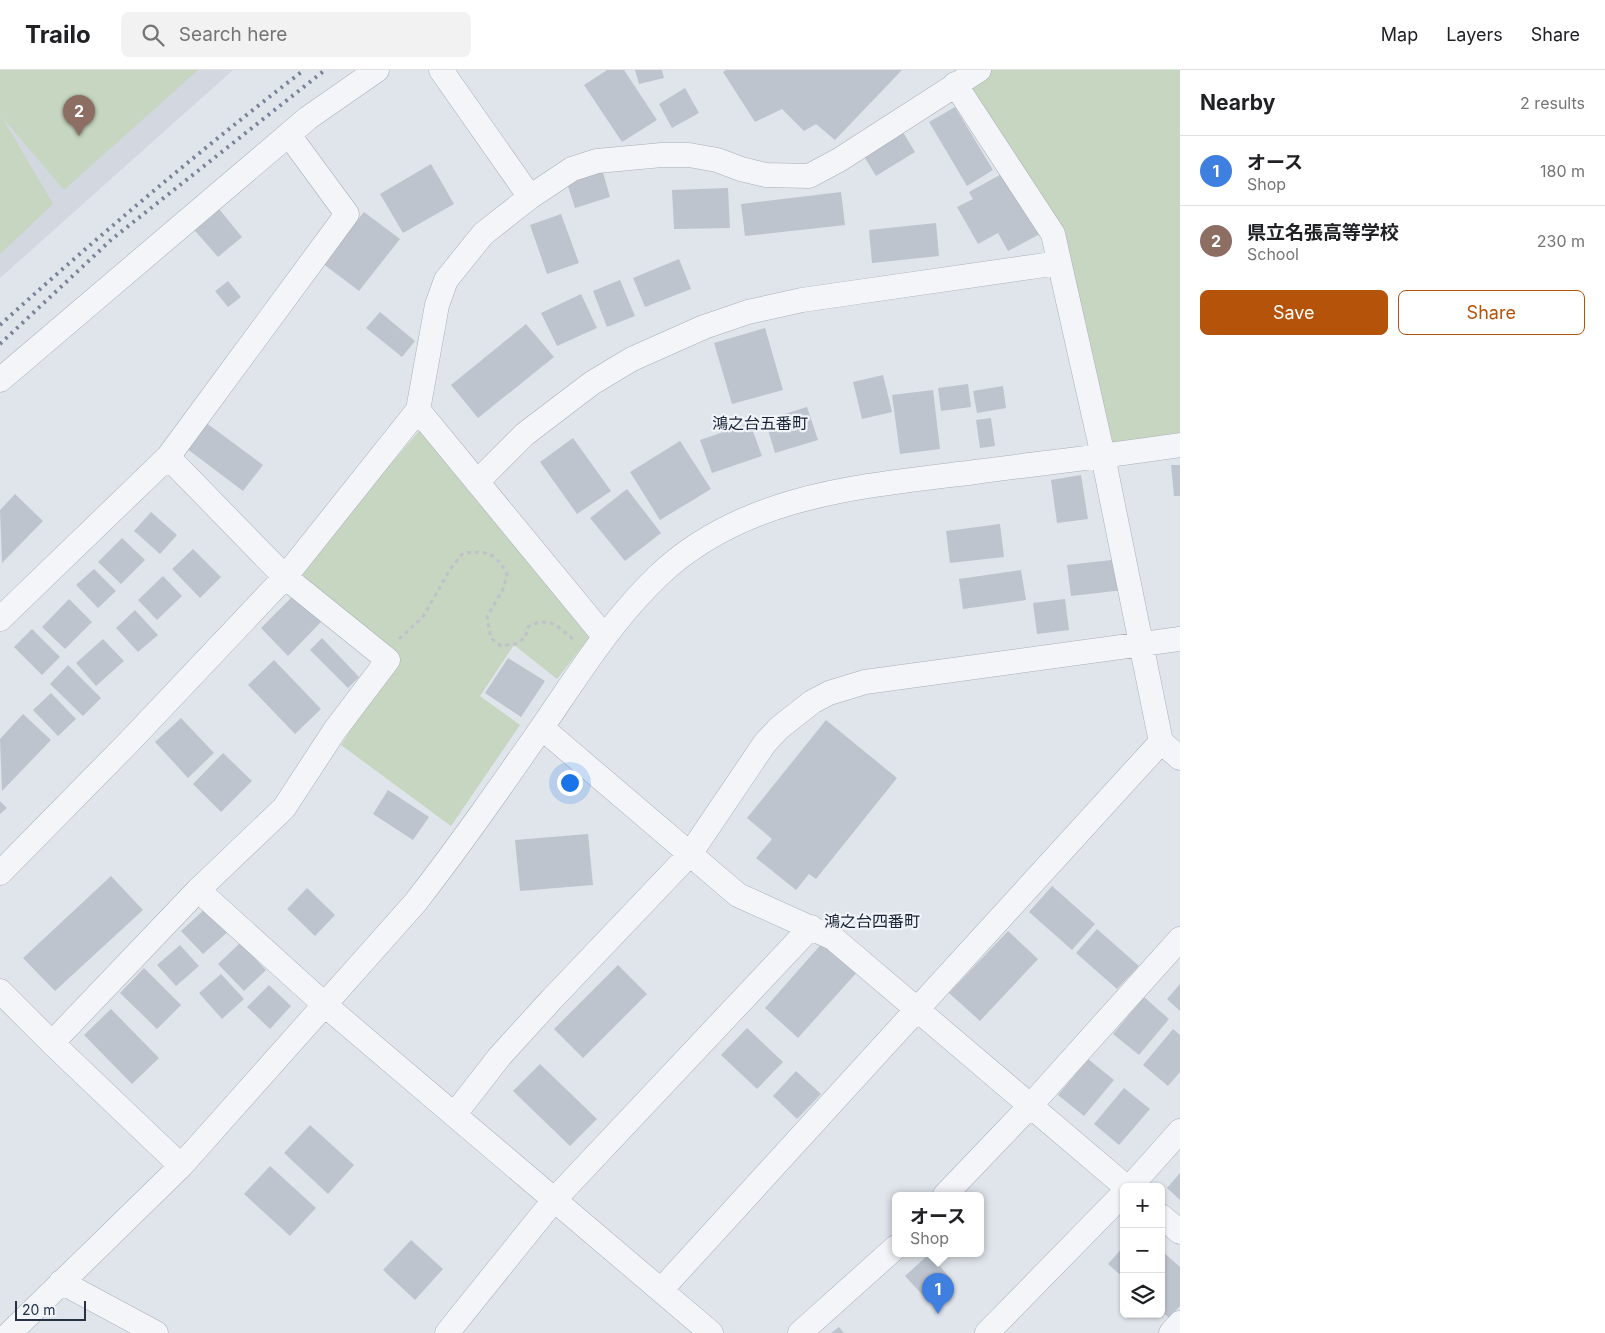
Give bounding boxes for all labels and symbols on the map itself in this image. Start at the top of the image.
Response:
pin: 2 [63,95,95,136]
district label: 鴻之台五番町 [712,413,808,433]
your location [557,770,583,796]
district label: 鴻之台四番町 [824,911,920,931]
pin: 1 [922,1273,954,1314]
scale bar [15,1298,86,1321]

